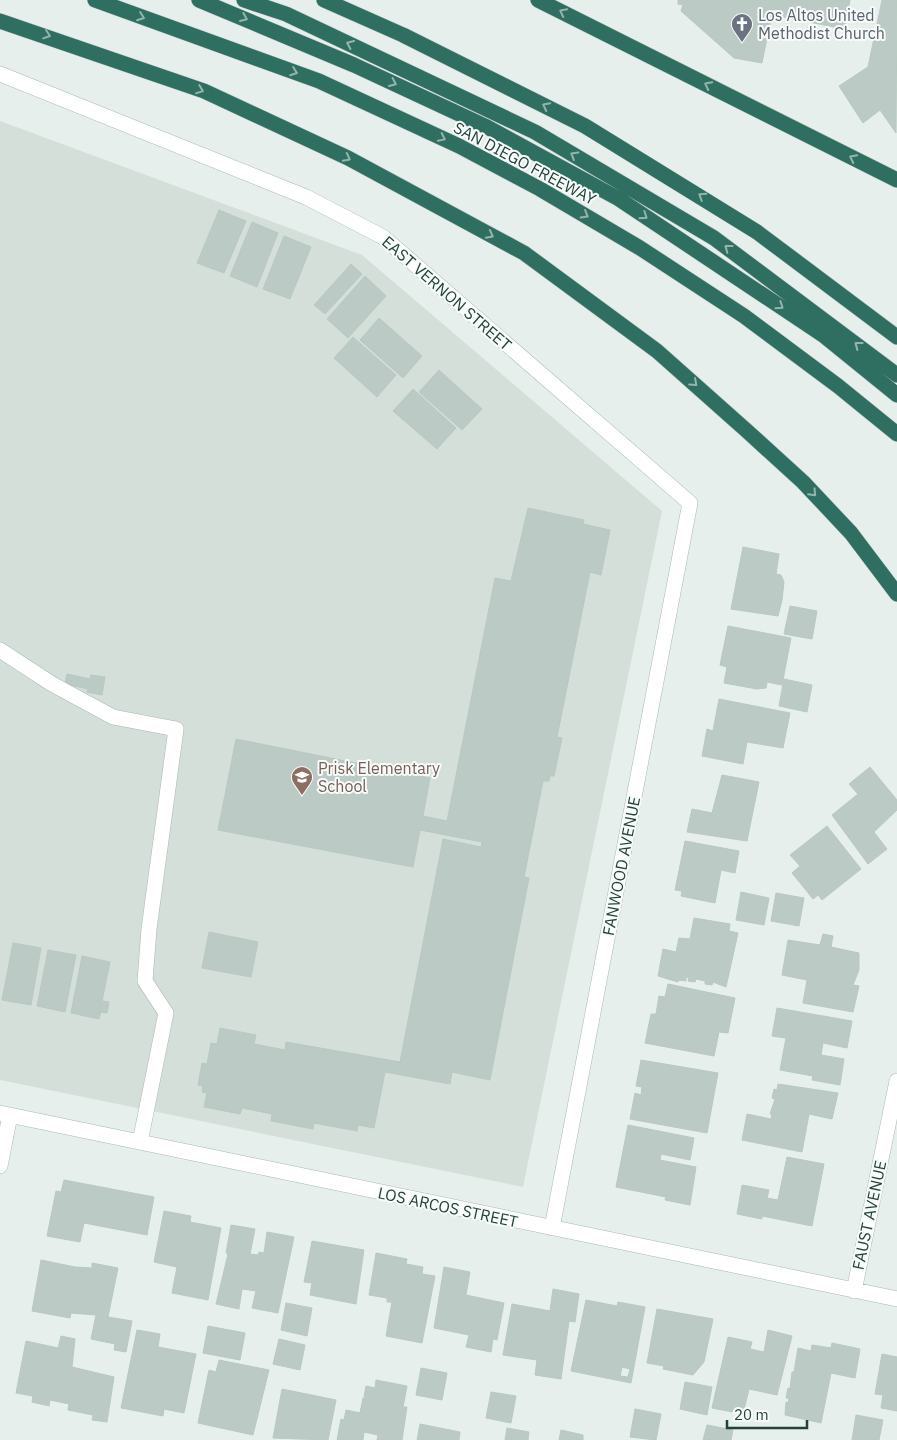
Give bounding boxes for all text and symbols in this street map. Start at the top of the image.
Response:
place label: Los Altos United Methodist Church [758,5,885,43]
one-way arrow [559,8,568,18]
one-way arrow [137,11,145,21]
one-way arrow [239,12,248,22]
church icon: Los Altos United Methodist Church [730,12,754,43]
one-way arrow [42,29,50,39]
one-way arrow [346,40,355,51]
one-way arrow [289,66,298,76]
one-way arrow [388,76,397,87]
one-way arrow [704,81,713,91]
one-way arrow [195,84,203,94]
one-way arrow [542,102,551,112]
street label: SAN DIEGO FREEWAY [450,117,600,209]
one-way arrow [437,132,446,142]
one-way arrow [342,152,351,162]
one-way arrow [570,152,579,162]
one-way arrow [850,154,859,164]
one-way arrow [698,193,707,202]
one-way arrow [580,209,589,219]
one-way arrow [639,210,648,219]
one-way arrow [485,229,494,239]
street label: EAST VERNON STREET [378,231,516,355]
one-way arrow [725,246,734,254]
one-way arrow [774,300,784,309]
one-way arrow [855,343,864,351]
one-way arrow [688,377,697,386]
one-way arrow [807,487,816,496]
place label: Prisk Elementary School [318,758,440,796]
school or university icon: Prisk Elementary School [290,765,314,796]
street label: FANWOOD AVENUE [598,795,644,937]
street label: FAUST AVENUE [848,1158,890,1272]
street label: LOS ARCOS STREET [376,1182,520,1232]
scale bar [727,1398,807,1430]
text: 20 m [734,1405,769,1424]

